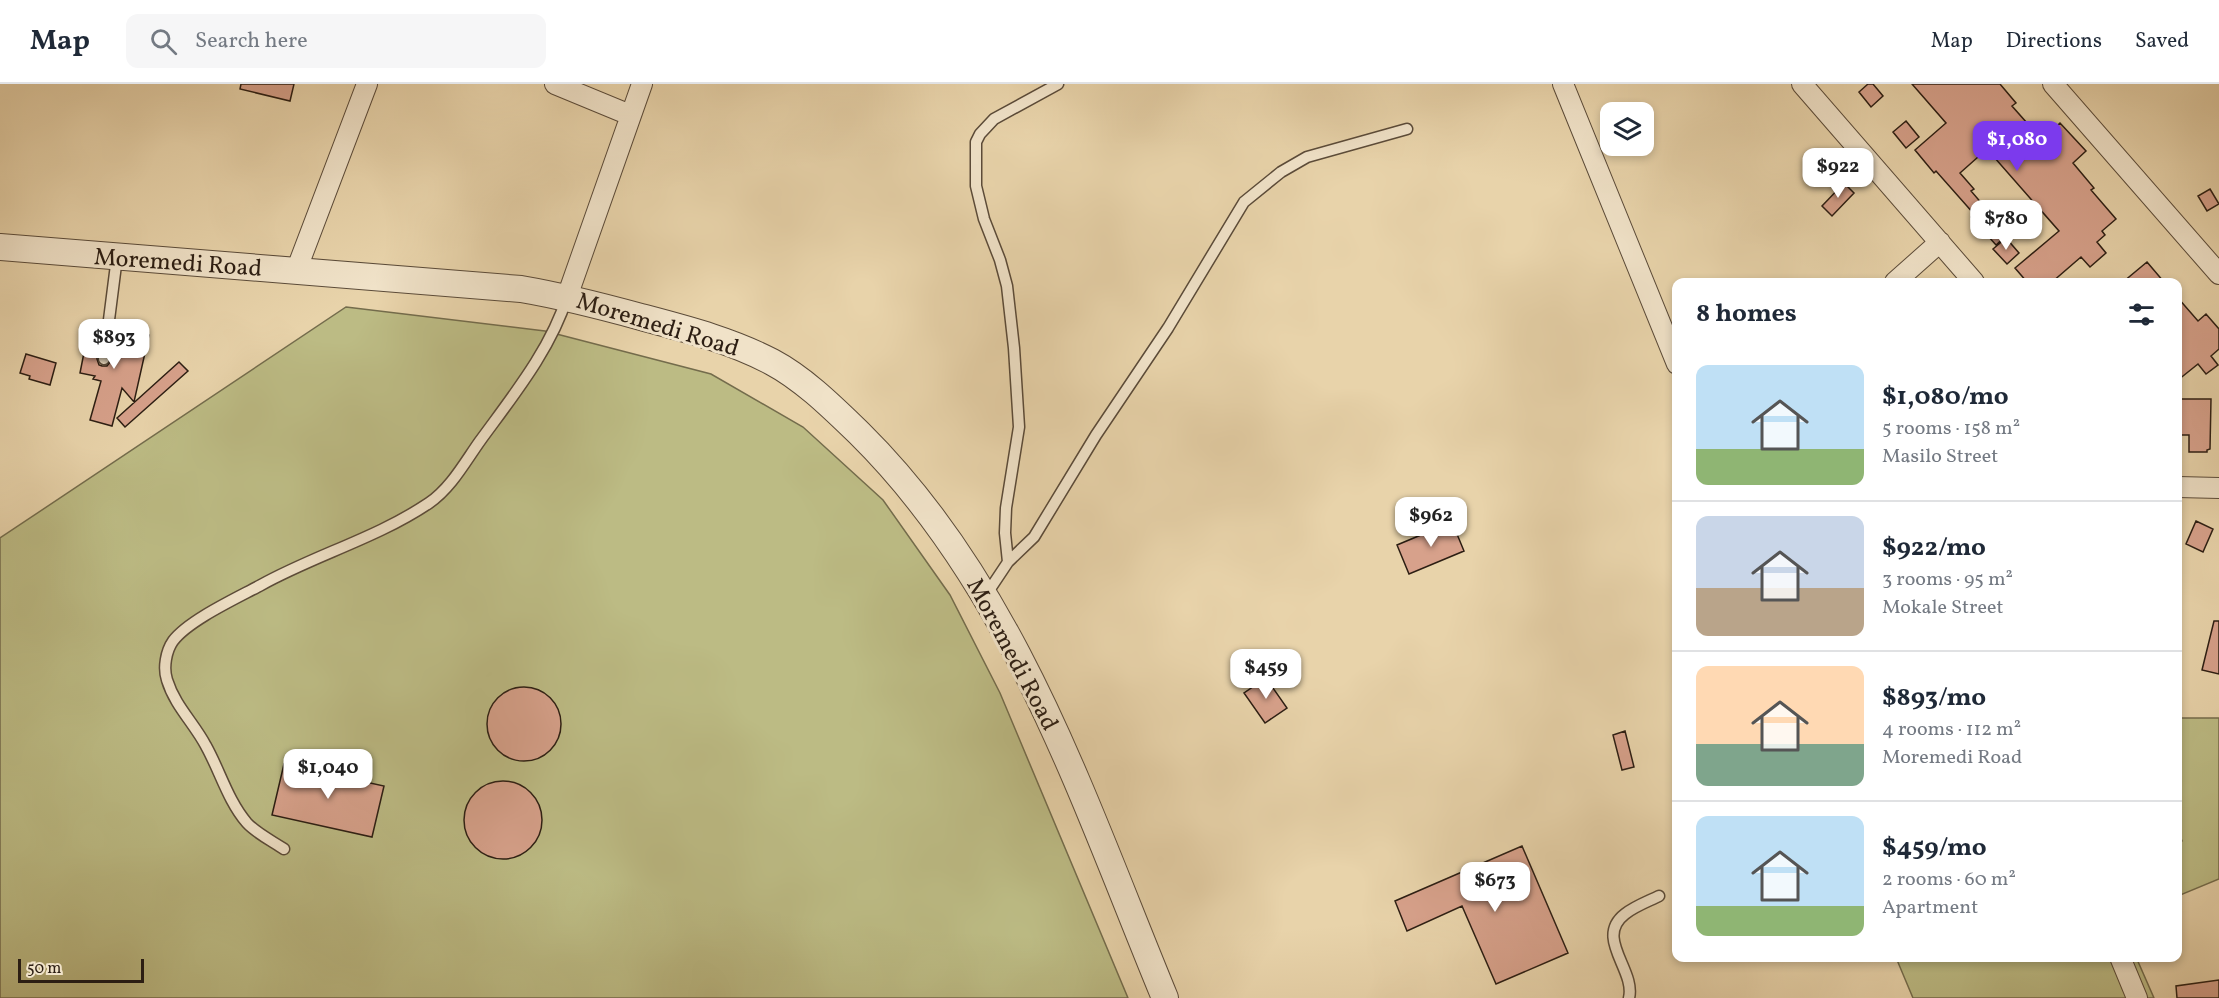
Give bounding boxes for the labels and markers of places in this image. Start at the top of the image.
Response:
pin: $1,080 [1968,121,2066,172]
pin: $922 [1802,148,1874,199]
pin: $780 [1970,200,2042,251]
pin: $893 [78,319,150,370]
pin: $962 [1395,497,1467,548]
pin: $459 [1230,649,1302,700]
pin: $1,040 [279,749,377,800]
pin: $673 [1459,862,1531,913]

